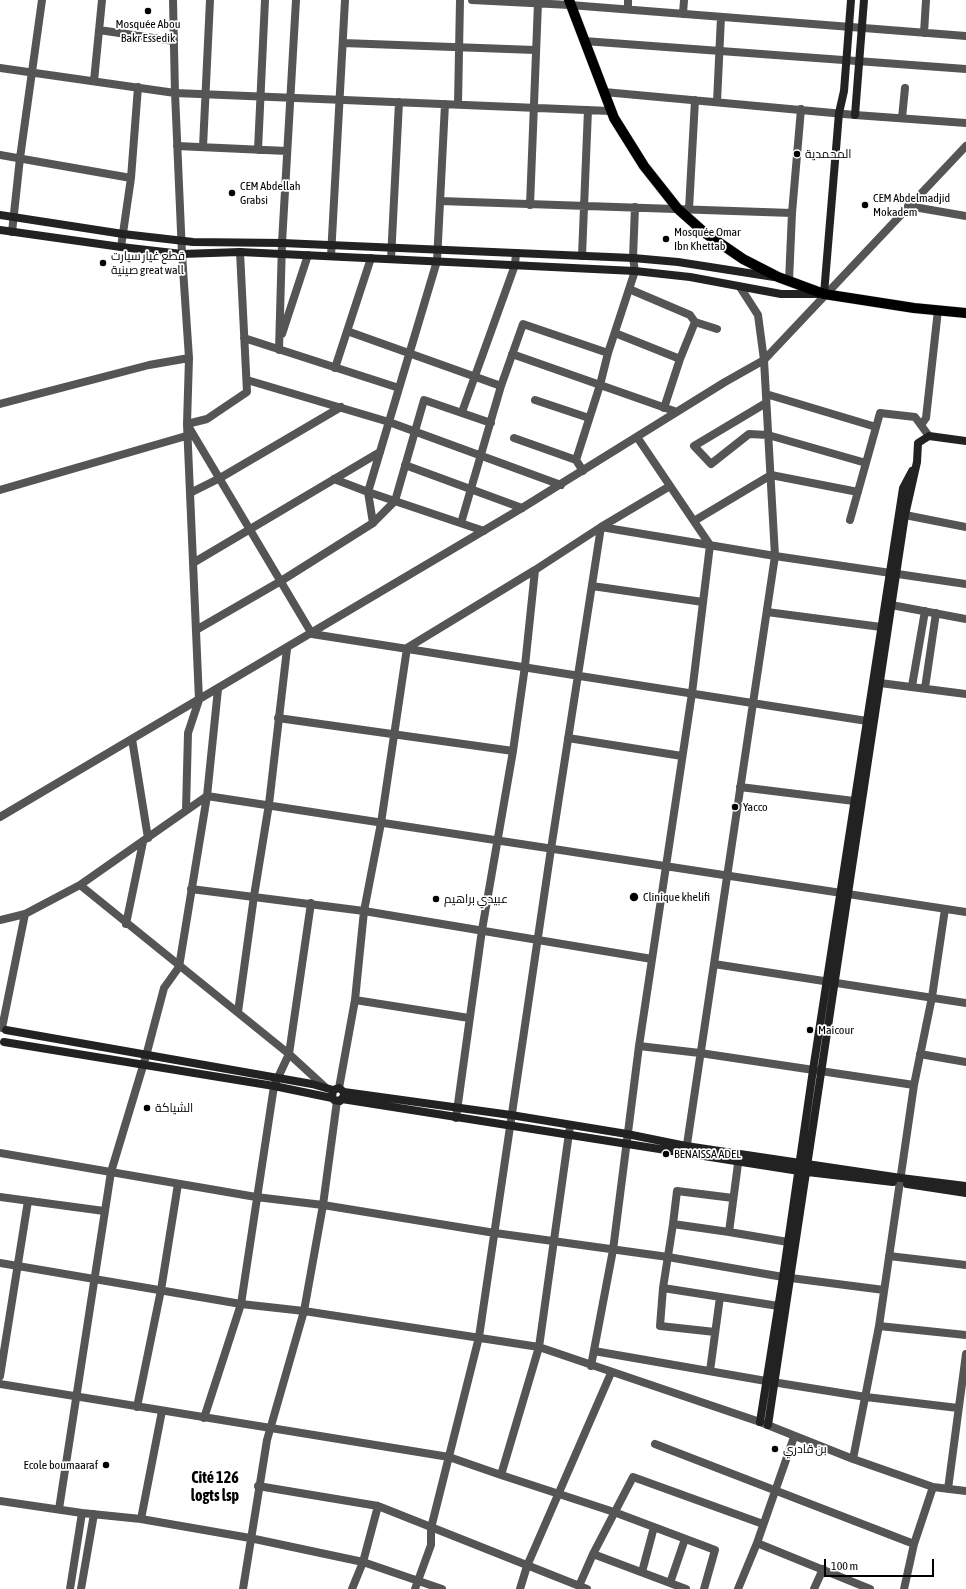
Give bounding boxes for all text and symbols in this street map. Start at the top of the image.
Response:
marker: Mosquée Abou Bakr Essedik [143,6,153,16]
place label: Mosquée Abou Bakr Essedik [116,17,180,45]
place label: المحمدية [805,147,852,161]
marker: المحمدية [792,149,802,159]
place label: CEM Abdellah Grabsi [240,179,301,207]
marker: CEM Abdellah Grabsi [227,188,237,198]
place label: CEM Abdelmadjid Mokadem [873,191,950,219]
marker: CEM Abdelmadjid Mokadem [860,200,870,210]
place label: Mosquée Omar Ibn Khettab [674,225,741,253]
marker: Mosquée Omar Ibn Khettab [661,234,671,244]
place label: قطع غيار سيارت صينية great wall [111,249,185,277]
marker: قطع غيار سيارت صينية great wall [98,258,108,268]
place label: Yacco [743,800,768,814]
marker: Yacco [730,802,740,812]
place label: Clinique khelifi [643,890,710,904]
marker: Clinique khelifi [628,891,640,903]
place label: عبيدي براهيم [444,892,508,906]
marker: عبيدي براهيم [431,894,441,904]
place label: Maicour [818,1023,854,1037]
marker: Maicour [805,1025,815,1035]
place label: الشياكة [155,1101,193,1115]
marker: الشياكة [142,1103,152,1113]
place label: BENAISSA ADEL [674,1147,741,1161]
marker: BENAISSA ADEL [661,1149,671,1159]
place label: بن قادري [783,1442,827,1456]
marker: بن قادري [770,1444,780,1454]
place label: Ecole boumaaraf [24,1458,98,1472]
marker: Ecole boumaaraf [101,1460,111,1470]
district label: Cité 126 logts lsp [191,1468,239,1506]
scale bar [826,1551,936,1577]
text: 100 m [831,1559,858,1573]

